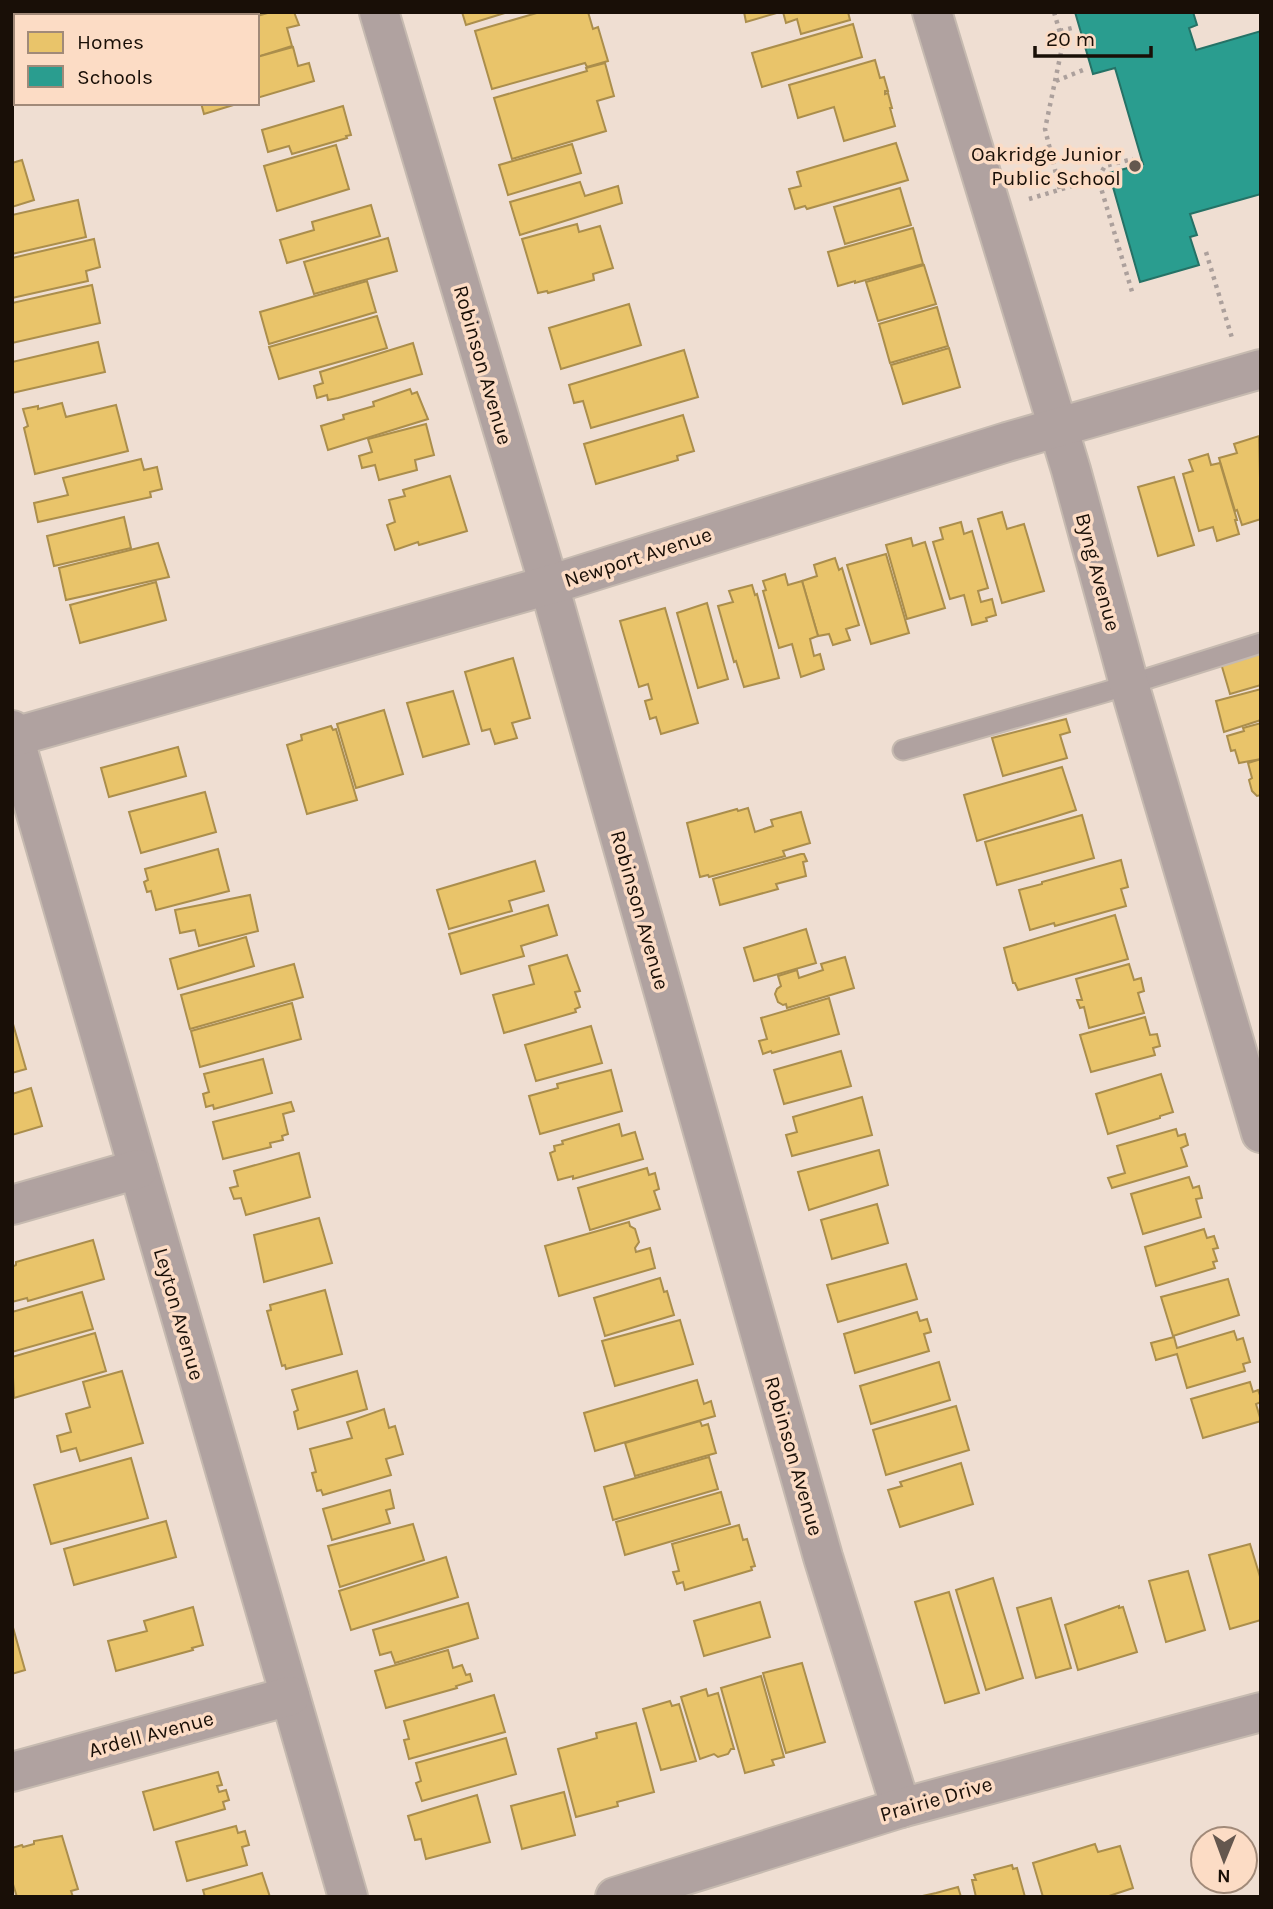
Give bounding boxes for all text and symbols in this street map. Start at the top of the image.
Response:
legend [14,14,259,105]
scale bar [1035,14,1150,58]
text: 20 m [1046,27,1095,51]
text: Homes [77,30,144,54]
text: Schools [77,65,153,89]
place label: Oakridge Junior Public School [971,142,1121,190]
marker: Oakridge Junior Public School [1127,158,1143,174]
street label: Robinson Avenue [449,282,517,448]
street label: Byng Avenue [1071,510,1125,634]
street label: Newport Avenue [561,522,715,592]
street label: Robinson Avenue [606,827,674,993]
street label: Leyton Avenue [149,1245,209,1383]
street label: Robinson Avenue [760,1373,828,1539]
street label: Ardell Avenue [86,1706,216,1762]
street label: Prairie Drive [877,1772,995,1826]
north arrow [1189,1825,1259,1895]
text: N [1217,1865,1231,1887]

